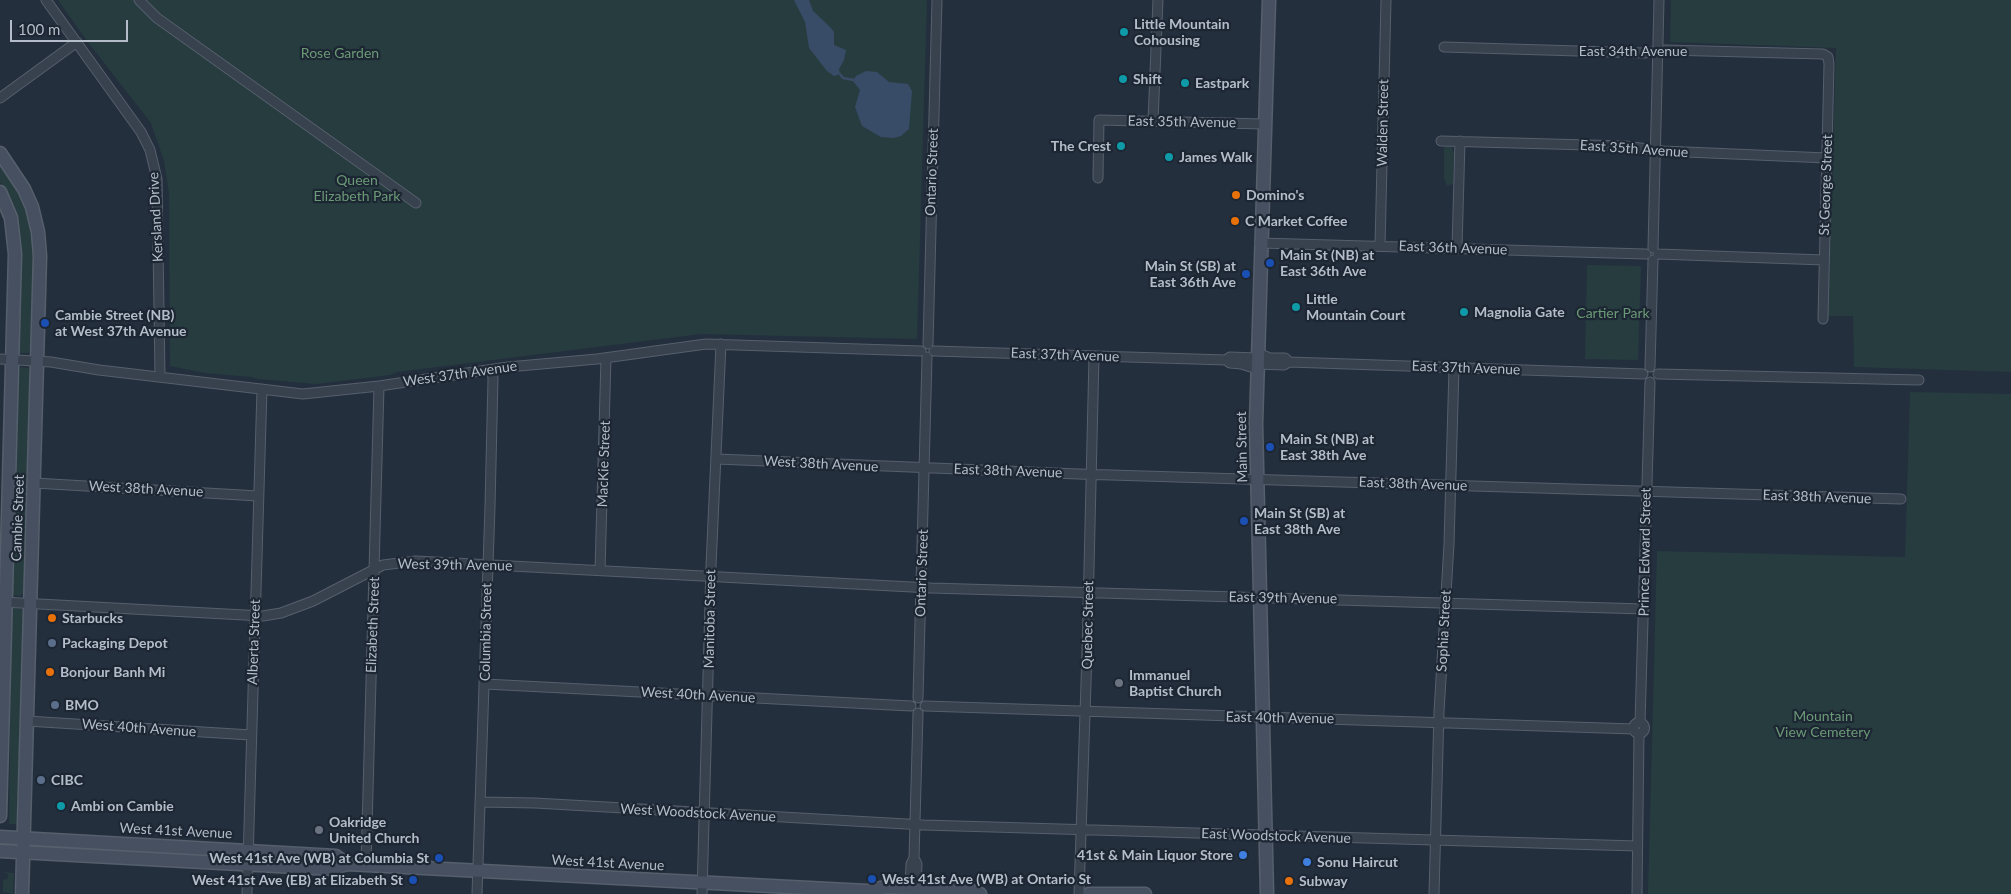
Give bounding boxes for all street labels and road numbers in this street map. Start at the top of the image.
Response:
street label: East 34th Avenue [1579,43,1687,59]
street label: Walden Street [1374,79,1392,167]
street label: East 35th Avenue [1128,113,1236,131]
street label: Ontario Street [922,128,942,216]
street label: St George Street [1816,134,1836,236]
street label: East 35th Avenue [1579,137,1689,161]
street label: Kersland Drive [145,172,167,262]
street label: East 36th Avenue [1398,238,1508,258]
street label: East 37th Avenue [1010,345,1120,365]
street label: West 37th Avenue [402,358,518,390]
street label: East 37th Avenue [1411,358,1521,378]
street label: Main Street [1233,411,1251,483]
street label: MacKie Street [594,420,614,508]
street label: West 38th Avenue [763,453,879,475]
street label: East 38th Avenue [953,461,1063,481]
street label: Cambie Street [8,474,28,562]
street label: East 38th Avenue [1358,474,1468,494]
street label: West 38th Avenue [88,478,204,500]
street label: East 38th Avenue [1762,487,1872,507]
street label: Prince Edward Street [1635,488,1655,616]
street label: Ontario Street [912,529,932,617]
street label: West 39th Avenue [397,556,513,574]
street label: Manitoba Street [701,569,719,669]
street label: Elizabeth Street [363,577,383,673]
street label: Quebec Street [1079,581,1097,669]
street label: Columbia Street [477,583,495,681]
street label: East 39th Avenue [1229,589,1337,607]
street label: Sophia Street [1433,590,1455,672]
street label: Alberta Street [244,599,264,685]
street label: West 40th Avenue [640,684,756,706]
street label: East 40th Avenue [1226,709,1334,727]
street label: West 40th Avenue [81,716,197,740]
street label: West Woodstock Avenue [620,801,776,825]
street label: West 41st Avenue [119,820,233,842]
street label: East Woodstock Avenue [1201,825,1351,847]
street label: West 41st Avenue [551,852,665,874]

